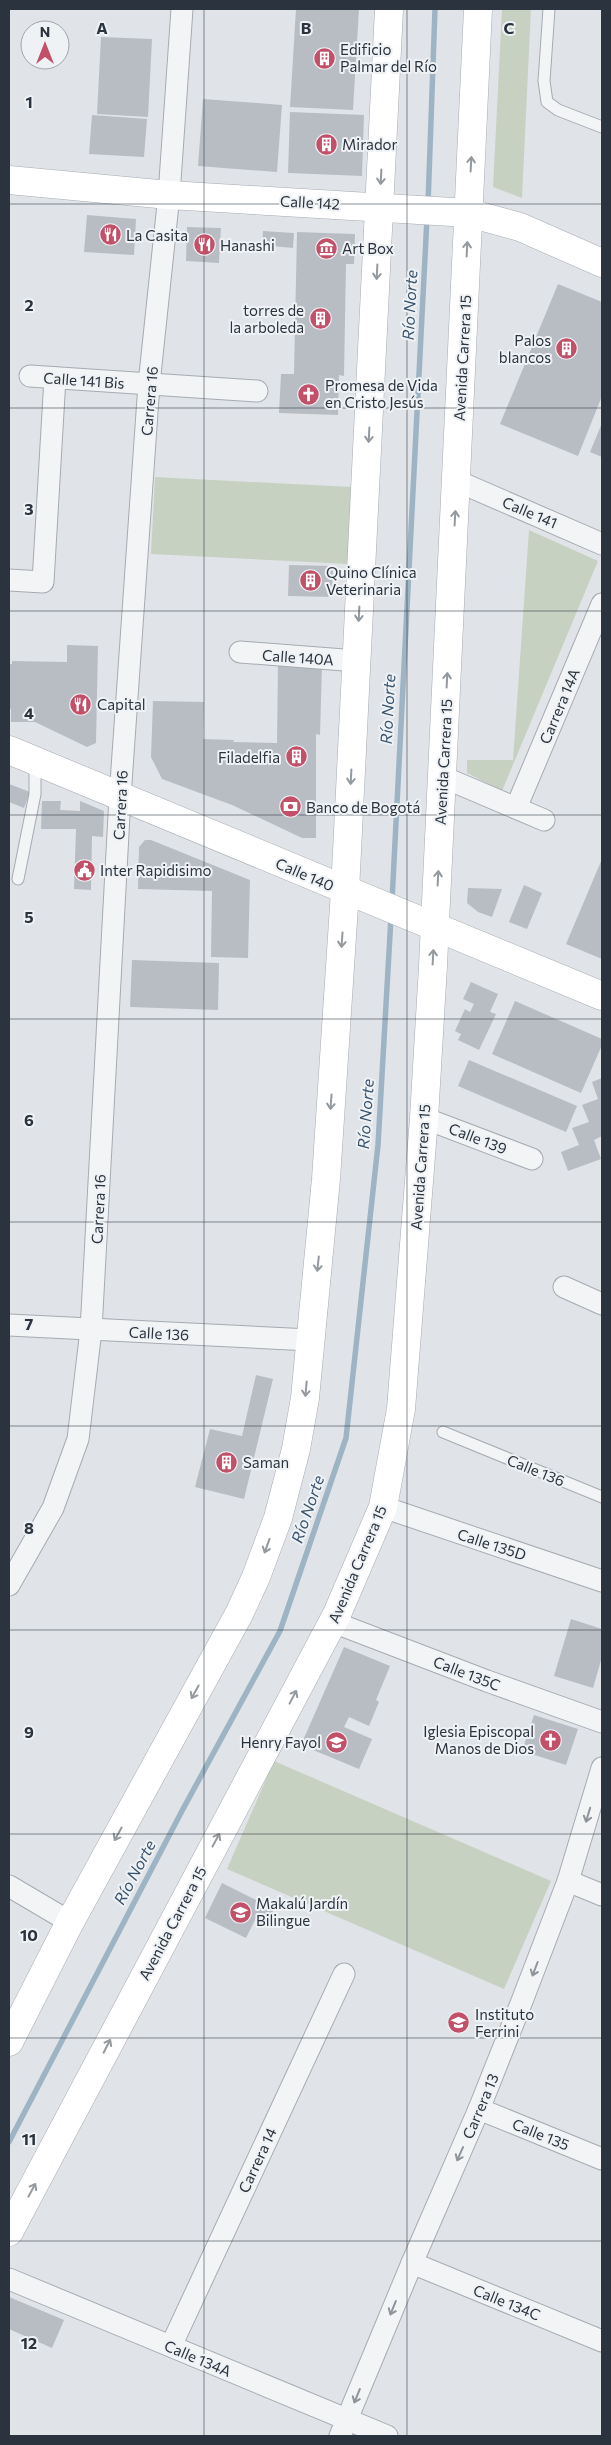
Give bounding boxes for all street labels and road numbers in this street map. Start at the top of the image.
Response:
street label: Calle 142 [280,191,340,213]
street label: Avenida Carrera 15 [450,294,474,422]
street label: Carrera 16 [137,365,161,437]
street label: Calle 141 Bis [43,368,125,392]
street label: Calle 141 [500,492,560,532]
street label: Calle 140A [262,646,334,668]
street label: Carrera 14A [535,666,583,746]
street label: Avenida Carrera 15 [431,698,455,826]
street label: Carrera 16 [109,770,131,840]
street label: Calle 140 [273,854,337,894]
street label: Avenida Carrera 15 [407,1103,433,1231]
street label: Calle 139 [446,1119,510,1157]
street label: Carrera 16 [87,1174,109,1244]
street label: Calle 136 [128,1322,190,1344]
street label: Calle 136 [505,1450,567,1490]
street label: Avenida Carrera 15 [324,1502,390,1626]
street label: Calle 135D [455,1524,529,1564]
street label: Calle 135C [431,1652,503,1694]
street label: Avenida Carrera 15 [134,1863,210,1983]
street label: Carrera 13 [458,2071,502,2141]
street label: Calle 135 [510,2114,572,2154]
street label: Carrera 14 [234,2125,280,2195]
street label: Calle 134C [471,2280,543,2324]
street label: Calle 134A [162,2336,234,2380]

